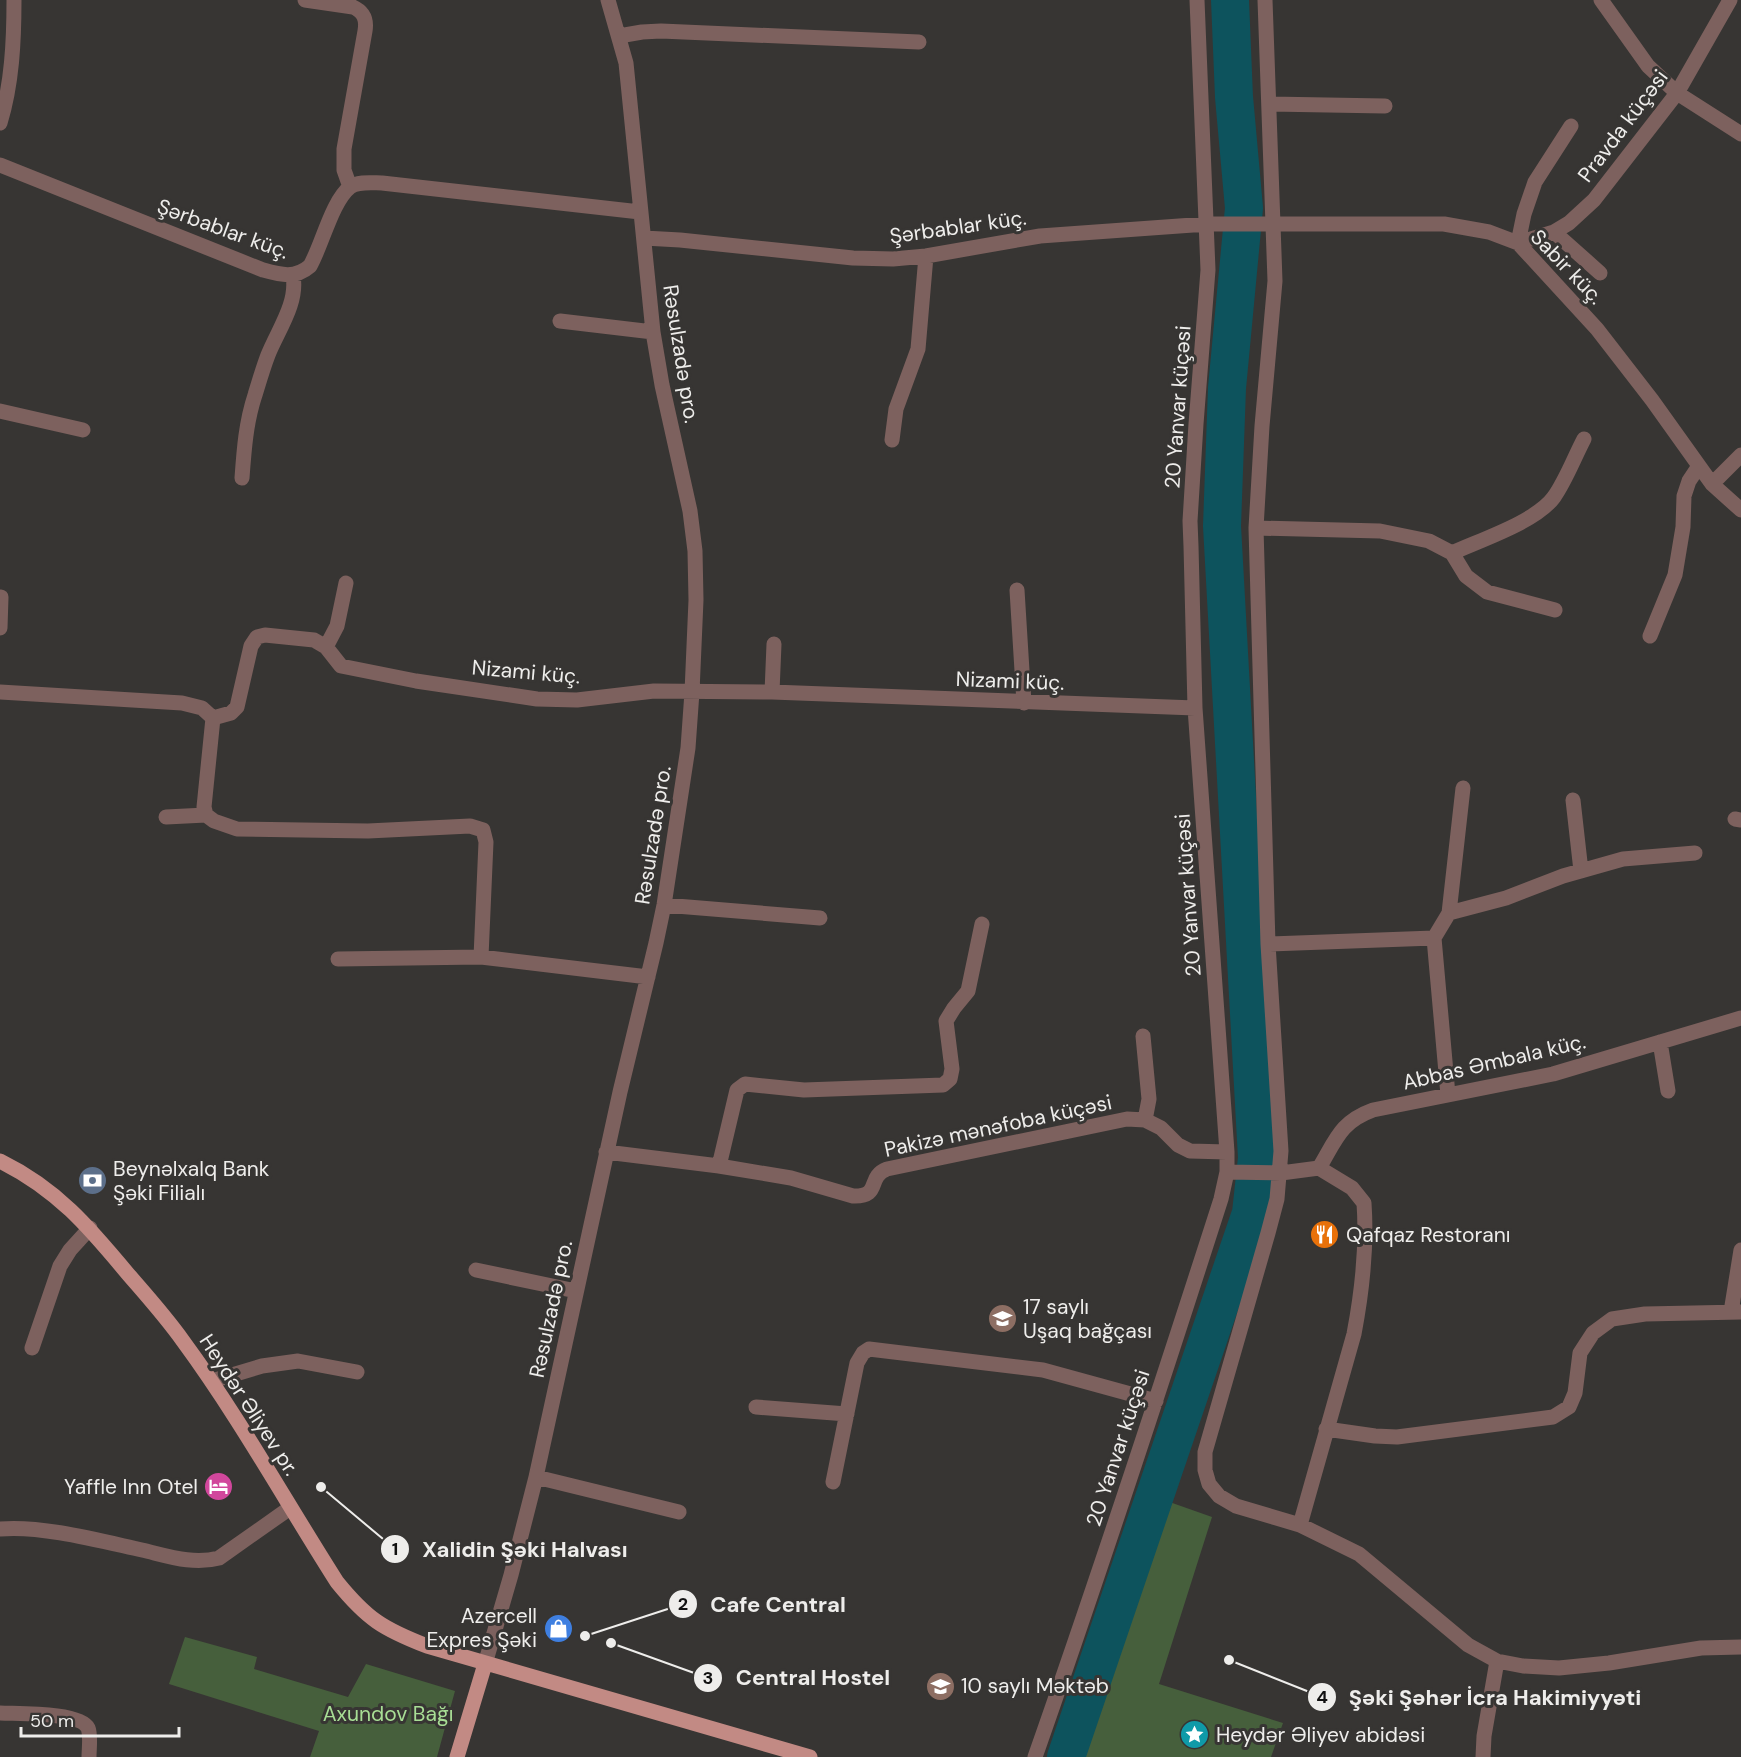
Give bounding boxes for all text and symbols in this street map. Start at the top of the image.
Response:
street label: Pravda küçəsi [1572,64,1674,188]
street label: Şərbablar küç. [153,192,293,266]
street label: Şərbablar küç. [888,204,1028,250]
street label: Sabir küç. [1524,223,1610,311]
street label: Rəsulzadə pro. [656,283,706,425]
street label: 20 Yanvar küçəsi [1158,325,1198,489]
street label: Nizami küç. [471,653,581,691]
street label: Nizami küç. [955,665,1065,697]
street label: Rəsulzadə pro. [628,764,678,906]
street label: 20 Yanvar küçəsi [1168,813,1208,977]
street label: Abbas Əmbala küç. [1400,1027,1588,1097]
street label: Pakizə mənəfoba küçəsi [882,1088,1114,1164]
place label: Beynəlxalq Bank Şəki Filialı [113,1155,270,1207]
bank icon: Beynəlxalq Bank Şəki Filialı [76,1165,108,1197]
restaurant icon: Qafqaz Restoranı [1309,1219,1341,1251]
place label: Qafqaz Restoranı [1346,1221,1510,1249]
street label: Rəsulzadə pro. [523,1238,579,1380]
place label: 17 saylı Uşaq bağçası [1023,1293,1152,1345]
school or university icon: 17 saylı Uşaq bağçası [986,1303,1018,1335]
street label: Heydər Əliyev pr. [193,1329,305,1481]
street label: 20 Yanvar küçəsi [1079,1366,1157,1530]
hotel icon: Yaffle Inn Otel [203,1471,235,1503]
place label: Yaffle Inn Otel [64,1473,198,1501]
callout: Xalidin Şəki Halvası [380,1529,640,1569]
text: Xalidin Şəki Halvası [422,1535,628,1564]
text: 1 [392,1537,398,1561]
callout: Cafe Central [668,1584,858,1624]
text: Cafe Central [710,1590,846,1619]
text: 2 [678,1592,688,1616]
place label: Azercell Expres Şəki [426,1602,537,1654]
shop icon: Azercell Expres Şəki [542,1612,574,1644]
callout: Central Hostel [693,1658,902,1698]
text: Central Hostel [736,1663,890,1692]
text: 3 [703,1666,713,1690]
school or university icon: 10 saylı Məktəb [924,1670,956,1702]
place label: 10 saylı Məktəb [961,1672,1109,1700]
callout: Şəki Şəhər İcra Hakimiyyəti [1307,1677,1654,1717]
text: Şəki Şəhər İcra Hakimiyyəti [1349,1683,1641,1712]
text: 4 [1316,1685,1328,1709]
scale bar [21,1700,178,1738]
park label: Axundov Bağı [323,1700,453,1728]
text: 50 m [30,1709,74,1733]
place icon: Heydər Əliyev abidəsi [1179,1719,1211,1751]
place label: Heydər Əliyev abidəsi [1216,1721,1425,1749]

